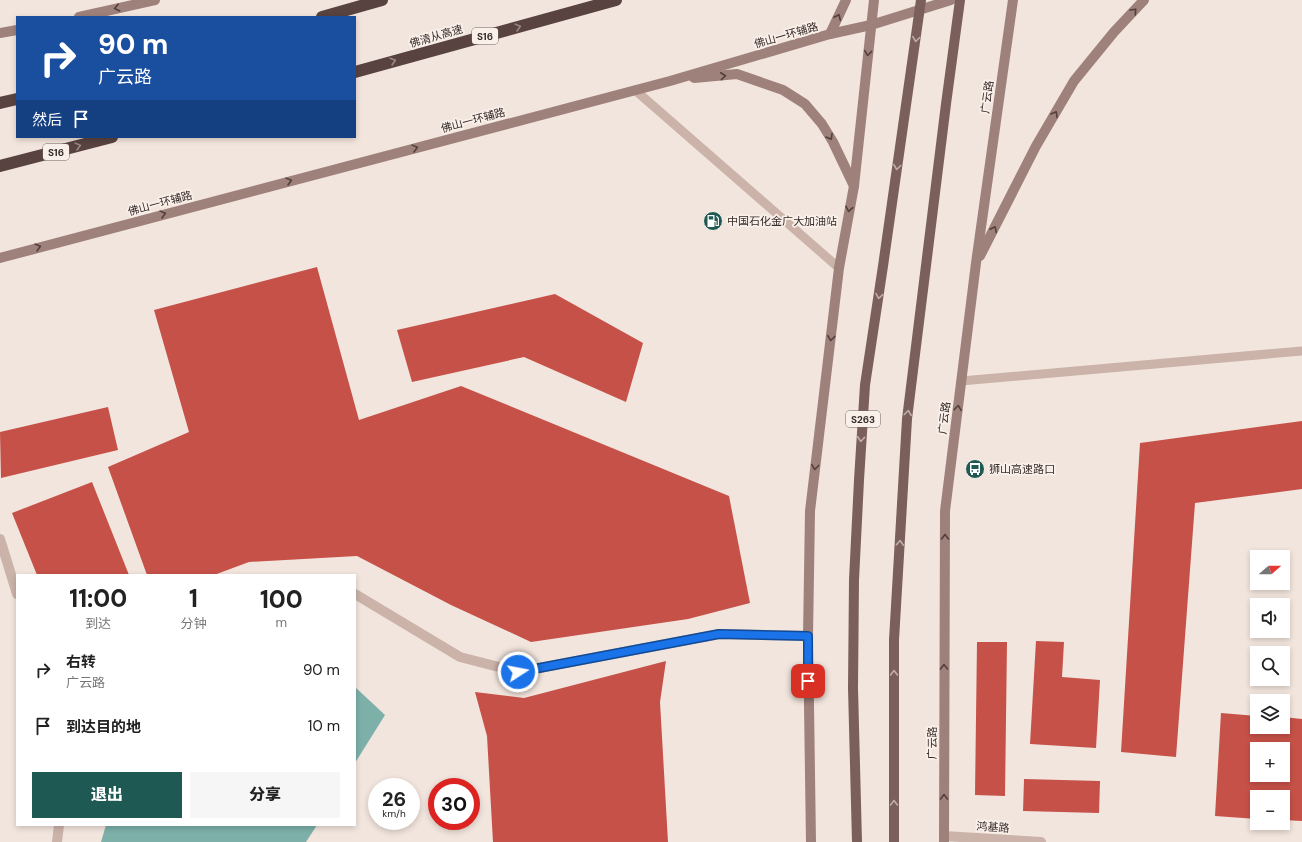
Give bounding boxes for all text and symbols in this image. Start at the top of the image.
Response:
one-way arrow [114,4,120,12]
one-way arrow [1129,8,1137,16]
one-way arrow [833,14,841,21]
street label: 佛山一环辅路 [752,19,820,51]
street label: 佛清从高速 [408,22,464,50]
one-way arrow [514,23,521,32]
text: 90 m [98,26,168,63]
road number: S16 [472,28,498,44]
icon: right [32,32,84,84]
one-way arrow [912,36,921,42]
one-way arrow [864,50,873,56]
one-way arrow [389,57,396,66]
text: 广云路 [98,65,152,89]
one-way arrow [720,71,726,80]
street label: 广云路 [978,80,996,114]
street label: 佛山一环辅路 [439,105,507,135]
icon: arrive [70,108,92,130]
text: 然后 [32,110,62,130]
one-way arrow [1050,111,1057,118]
one-way arrow [825,133,832,140]
one-way arrow [75,142,82,151]
road number: S16 [43,144,69,160]
one-way arrow [411,144,418,153]
one-way arrow [893,164,902,170]
one-way arrow [285,177,292,186]
street label: 佛山一环辅路 [126,188,194,218]
one-way arrow [846,206,854,213]
fuel station icon: 中国石化金广大加油站 [702,210,724,232]
one-way arrow [160,211,167,219]
place label: 中国石化金广大加油站 [727,214,837,228]
one-way arrow [989,225,996,233]
one-way arrow [34,244,41,252]
one-way arrow [875,293,884,299]
one-way arrow [826,335,835,341]
street label: 广云路 [935,401,953,435]
one-way arrow [953,405,962,411]
one-way arrow [903,410,912,416]
road number: S263 [846,411,880,427]
one-way arrow [857,436,866,442]
bus stop icon: 狮山高速路口 [964,458,986,480]
place label: 狮山高速路口 [989,462,1055,476]
one-way arrow [811,464,820,470]
one-way arrow [941,534,949,540]
one-way arrow [895,540,904,546]
north arrow [1250,550,1290,590]
map controls [1250,550,1290,830]
text: 11:00 [69,583,127,614]
text: 1 [189,583,198,614]
text: 100 [260,584,303,615]
button: sound [1250,598,1290,638]
text: m [275,614,287,631]
text: 到达 [85,615,111,632]
text: 分钟 [181,615,207,632]
button: search [1250,646,1290,686]
position arrow [497,651,539,693]
text: 右转 [66,652,96,672]
icon: right [32,659,54,681]
text: 90 m [303,660,340,680]
pin [791,664,825,698]
one-way arrow [940,664,948,670]
icon: arrive [797,670,819,692]
one-way arrow [890,670,898,676]
text: 广云路 [66,674,105,691]
button: layers [1250,694,1290,734]
icon: arrive [32,715,54,737]
text: 10 m [308,716,340,736]
text: 到达目的地 [66,717,141,737]
street label: 广云路 [925,727,939,760]
button: + [1250,742,1290,782]
button: 退出 [32,772,182,818]
button: 分享 [190,772,340,818]
speed limit sign: 30 [428,778,480,830]
text: 26 [382,786,406,812]
button: − [1250,790,1290,830]
one-way arrow [940,794,948,800]
one-way arrow [890,800,898,806]
text: km/h [382,807,406,820]
street label: 鸿基路 [976,819,1010,835]

